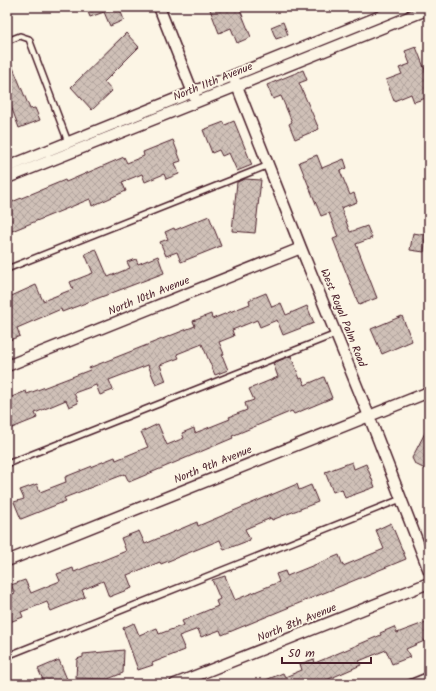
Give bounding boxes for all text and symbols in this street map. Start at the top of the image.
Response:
street label: North 11th Avenue [170,58,256,106]
street label: West Royal Palm Road [315,266,371,370]
street label: North 10th Avenue [106,271,193,321]
street label: North 9th Avenue [171,441,255,489]
street label: North 8th Avenue [255,599,339,647]
scale bar [282,639,371,665]
text: 50 m [288,644,315,663]

